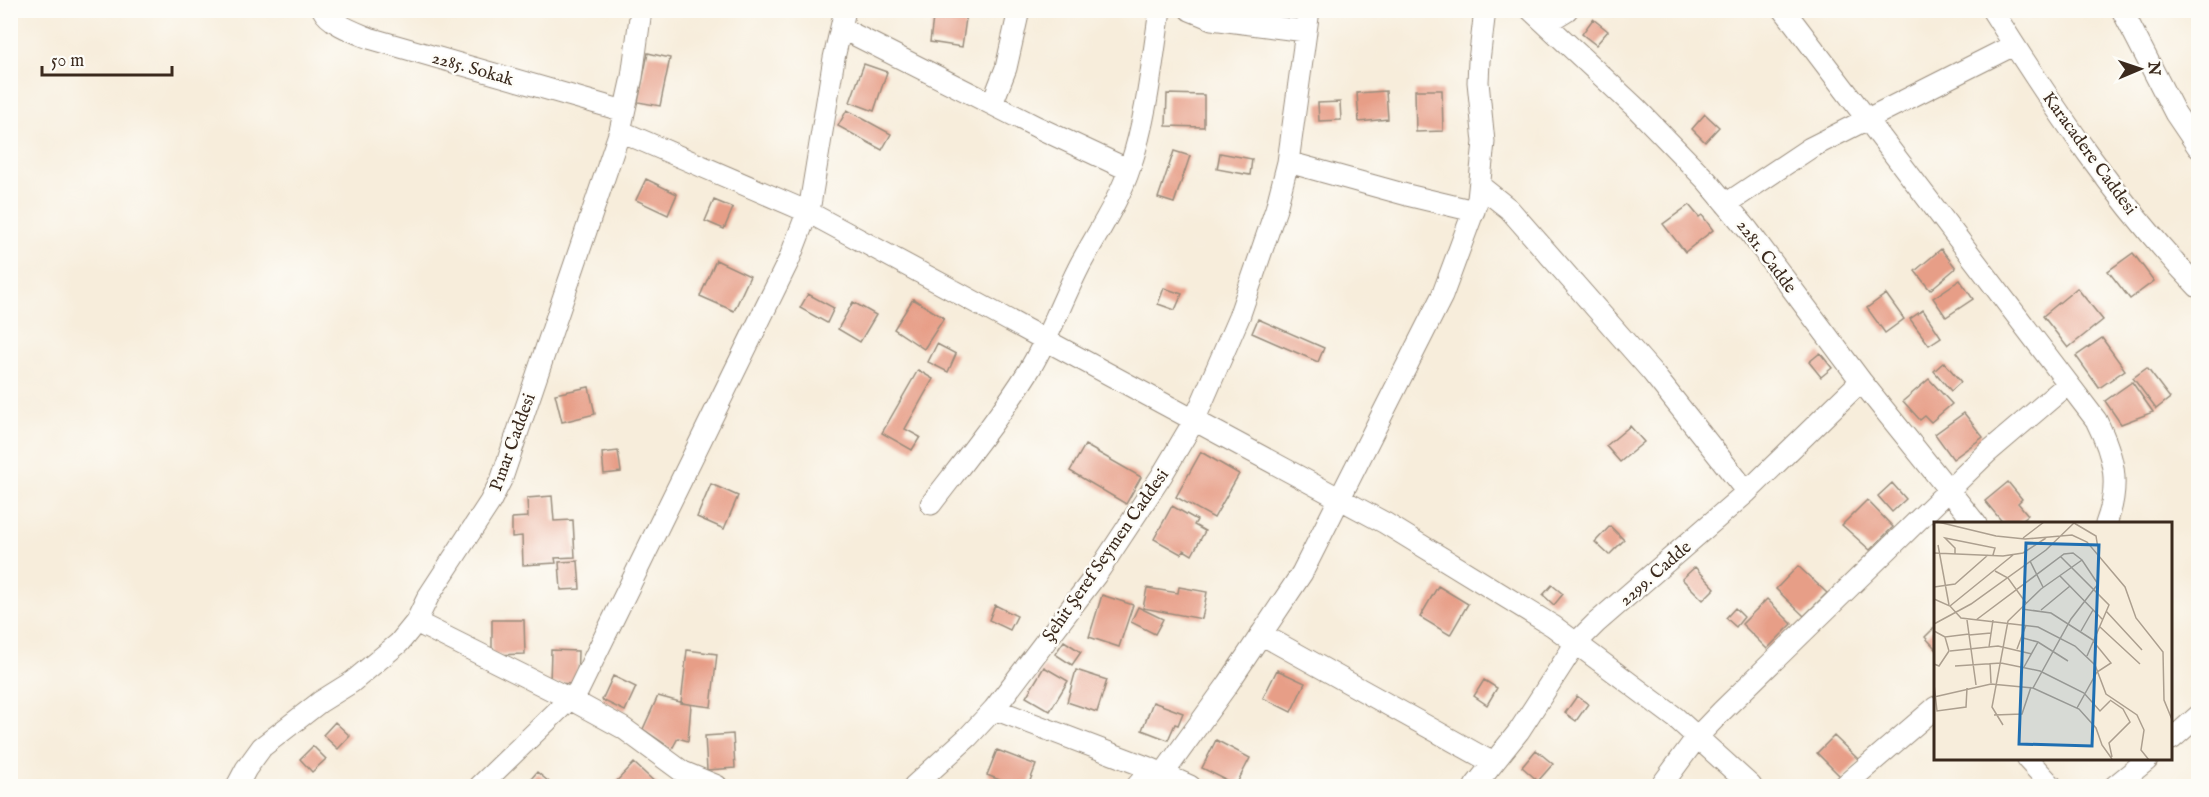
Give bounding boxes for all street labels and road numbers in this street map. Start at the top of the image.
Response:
street label: 2285. Sokak [429,47,517,92]
street label: Karacadere Caddesi [2036,88,2141,220]
street label: 2281. Cadde [1731,215,1801,298]
street label: Pınar Caddesi [485,390,542,495]
street label: Şehit Şeref Seymen Caddesi [1038,465,1175,647]
street label: 2299. Cadde [1615,536,1697,612]

